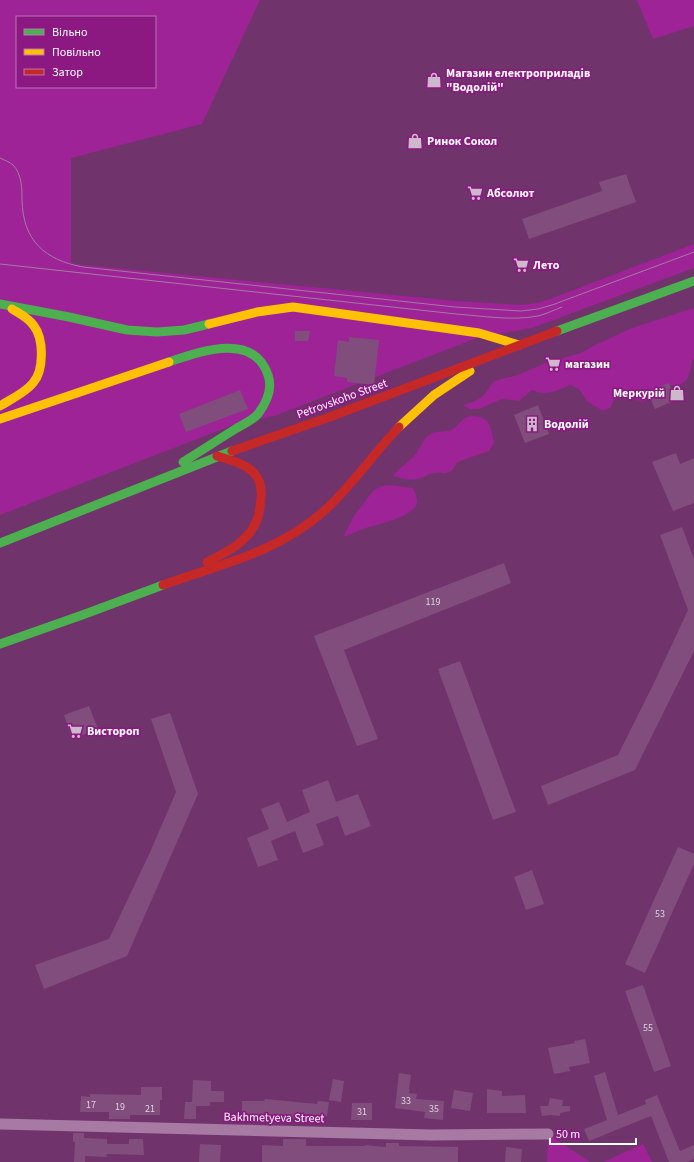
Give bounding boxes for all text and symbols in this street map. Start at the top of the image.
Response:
legend [16,16,156,88]
text: Вільно [52,24,88,41]
text: Повільно [52,44,101,61]
text: Затор [52,64,83,81]
place label: Магазин електроприладів "Водолій" [446,65,590,96]
shop icon: Магазин електроприладів "Водолій" [425,71,443,89]
shop icon: Ринок Сокол [406,132,424,150]
place label: Ринок Сокол [427,133,497,150]
supermarket icon: Абсолют [466,184,484,202]
place label: Абсолют [486,185,534,202]
supermarket icon: Лето [512,256,530,274]
place label: Лето [532,257,560,274]
supermarket icon: магазин [544,355,562,373]
place label: магазин [565,356,610,373]
street label: Petrovskoho Street [294,375,390,423]
shop icon: Меркурій [668,384,686,402]
place label: Меркурій [613,385,665,402]
building icon: Водолій [523,415,541,433]
place label: Водолій [544,416,589,433]
house number: 119 [426,595,440,609]
supermarket icon: Вистороп [66,722,84,740]
place label: Вистороп [87,723,140,740]
house number: 53 [655,907,665,921]
house number: 55 [643,1021,653,1035]
house number: 33 [401,1094,411,1108]
house number: 17 [86,1098,96,1112]
house number: 19 [115,1100,125,1114]
house number: 21 [145,1102,155,1116]
house number: 35 [429,1102,439,1116]
house number: 31 [357,1105,367,1119]
street label: Bakhmetyeva Street [223,1109,325,1127]
scale bar [550,1120,636,1146]
text: 50 m [556,1126,580,1143]

